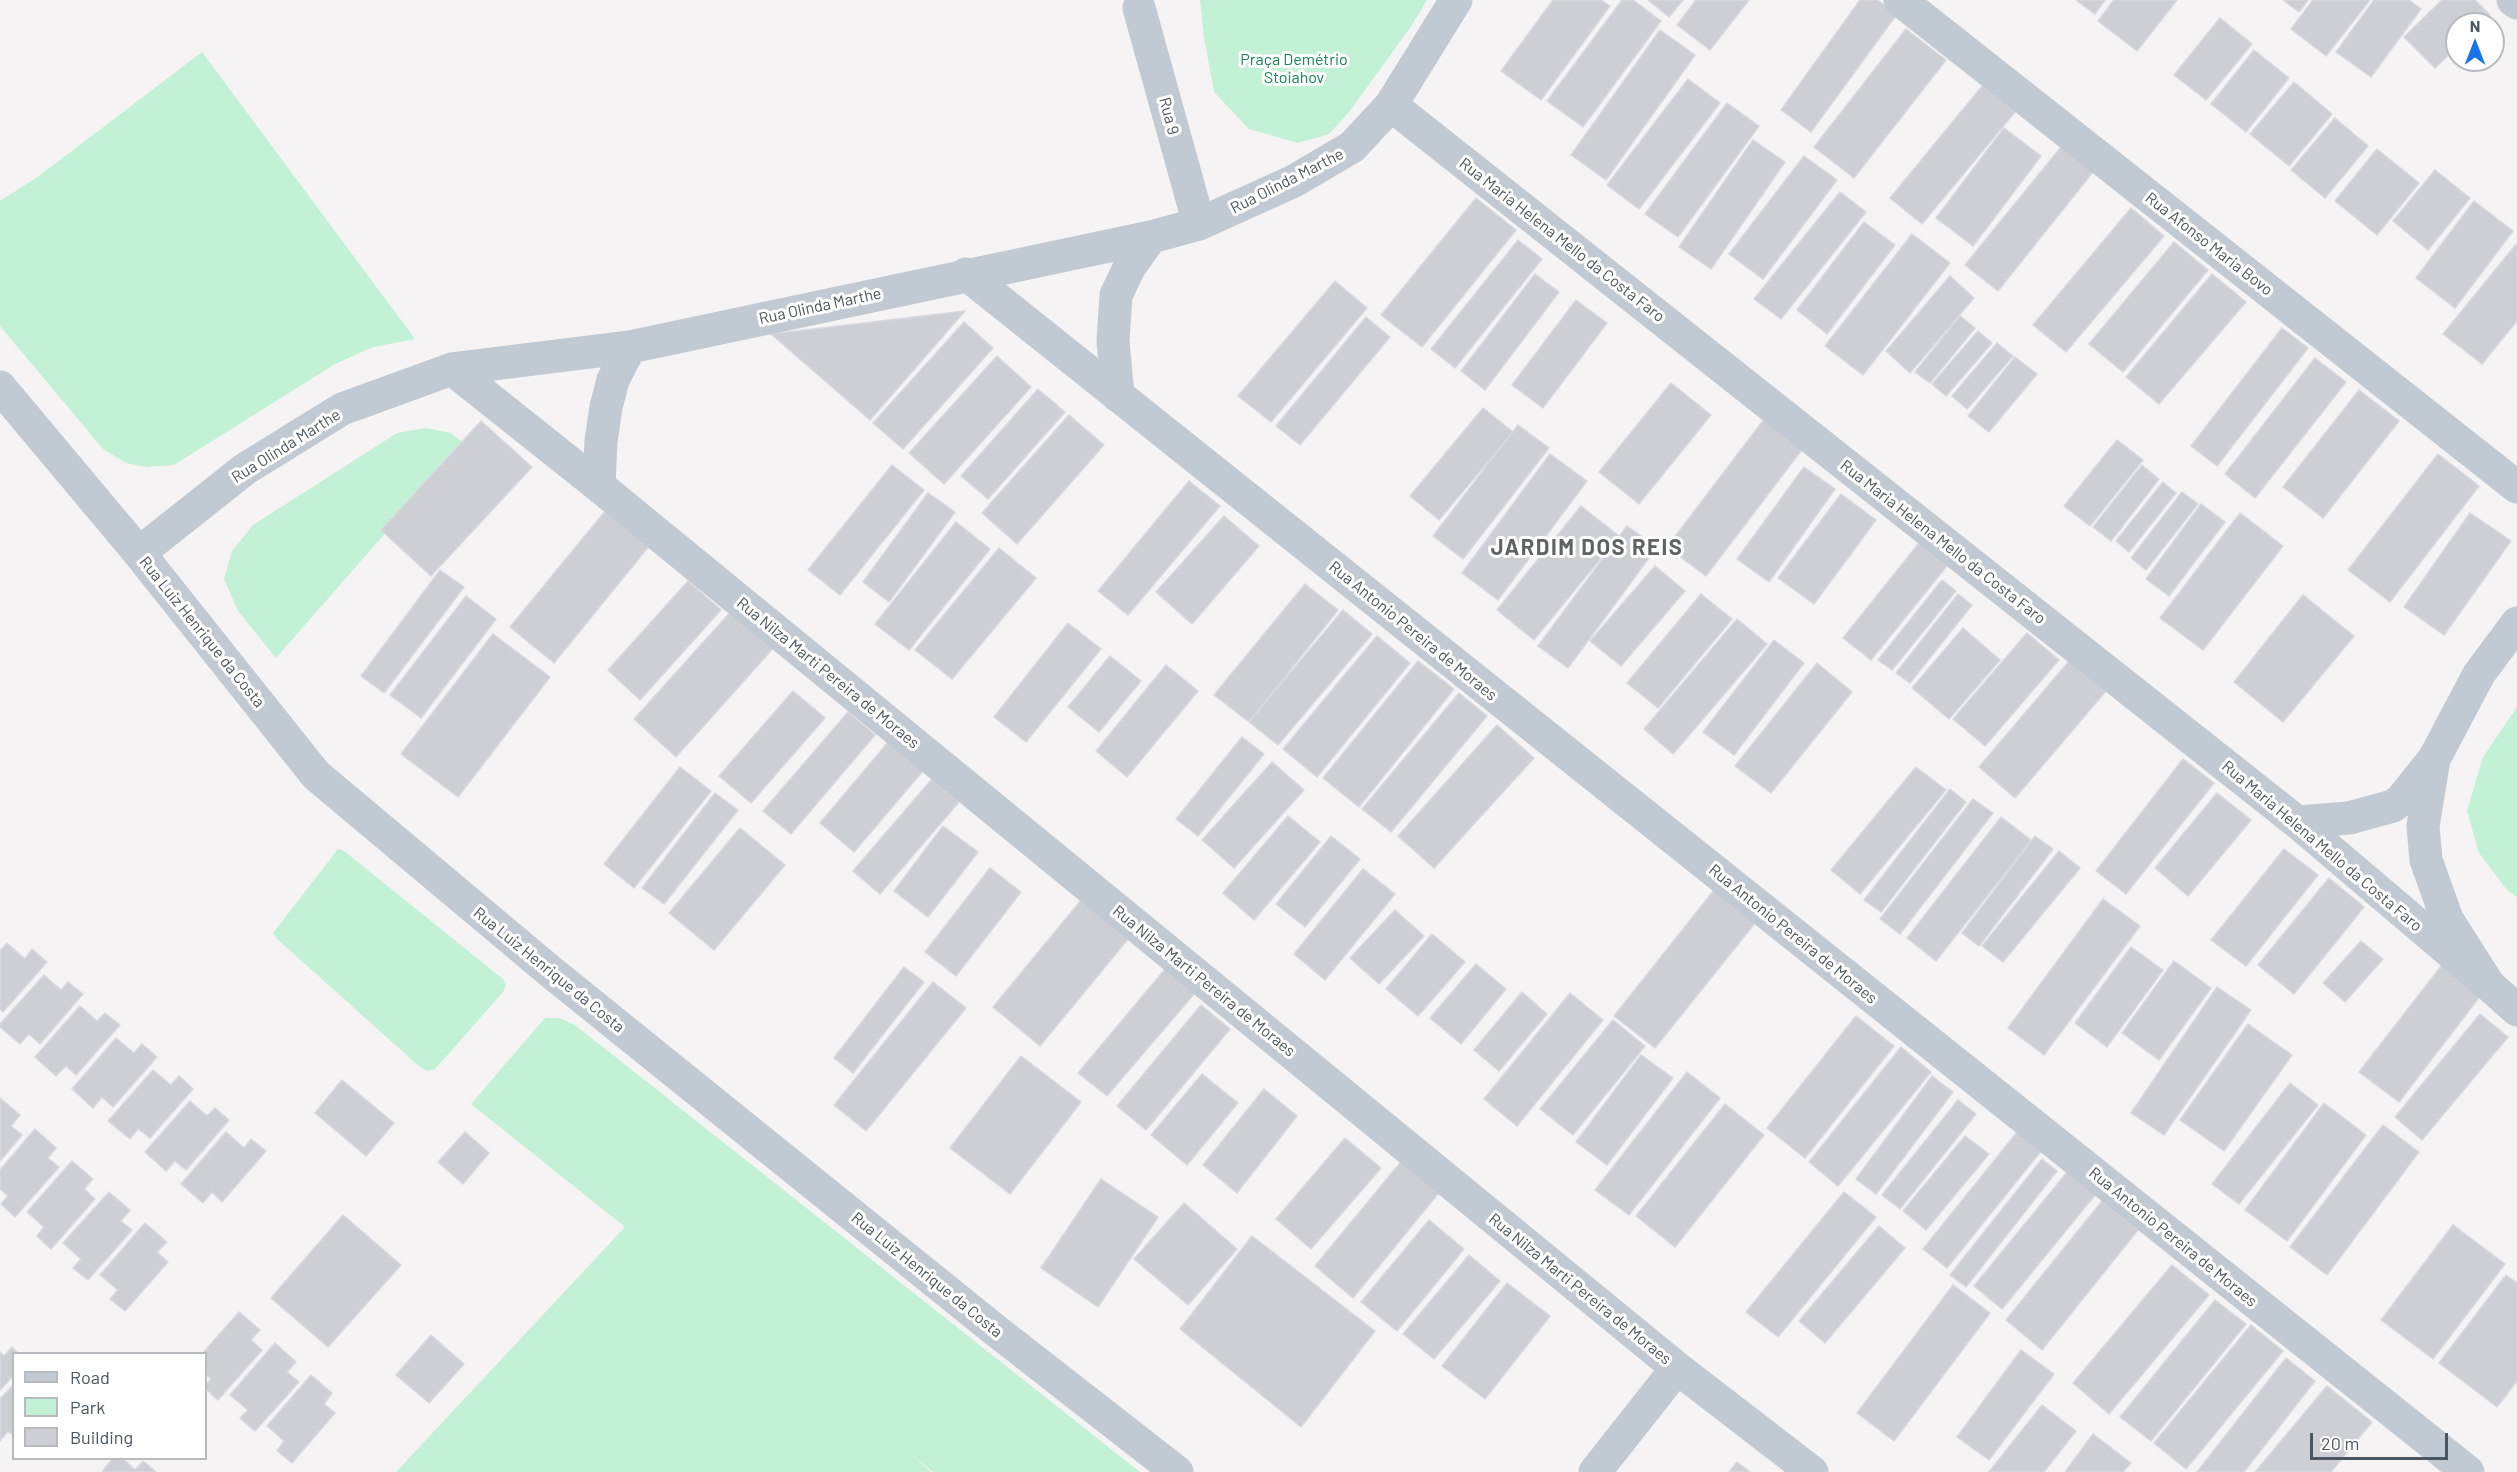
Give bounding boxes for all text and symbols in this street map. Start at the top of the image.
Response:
north arrow [2445,12,2505,72]
text: N [2470,16,2480,35]
park label: Praça Demétrio Stoiahov [1240,50,1348,88]
street label: Rua 9 [1155,95,1183,137]
street label: Rua Olinda Marthe [1227,144,1347,218]
street label: Rua Maria Helena Mello da Costa Faro [1455,154,1669,326]
street label: Rua Afonso Maria Bovo [2141,188,2277,300]
street label: Rua Olinda Marthe [757,284,883,328]
street label: Rua Olinda Marthe [228,405,344,487]
street label: Rua Maria Helena Mello da Costa Faro [1836,456,2050,628]
district label: JARDIM DOS REIS [1491,535,1683,561]
street label: Rua Luiz Henrique da Costa [135,553,269,711]
street label: Rua Antonio Pereira de Moraes [1325,557,1501,705]
street label: Rua Nilza Marti Pereira de Moraes [733,593,923,753]
street label: Rua Maria Helena Mello da Costa Faro [2218,756,2426,936]
street label: Rua Antonio Pereira de Moraes [1705,860,1881,1008]
street label: Rua Nilza Marti Pereira de Moraes [1109,901,1299,1061]
street label: Rua Luiz Henrique da Costa [470,903,628,1037]
street label: Rua Antonio Pereira de Moraes [2085,1163,2261,1311]
street label: Rua Luiz Henrique da Costa [848,1208,1006,1342]
street label: Rua Nilza Marti Pereira de Moraes [1485,1209,1675,1369]
legend [12,1352,207,1460]
text: Road [70,1366,110,1388]
text: Park [70,1396,105,1418]
scale bar [2313,1421,2451,1459]
text: Building [70,1426,133,1448]
text: 20 m [2321,1432,2359,1454]

